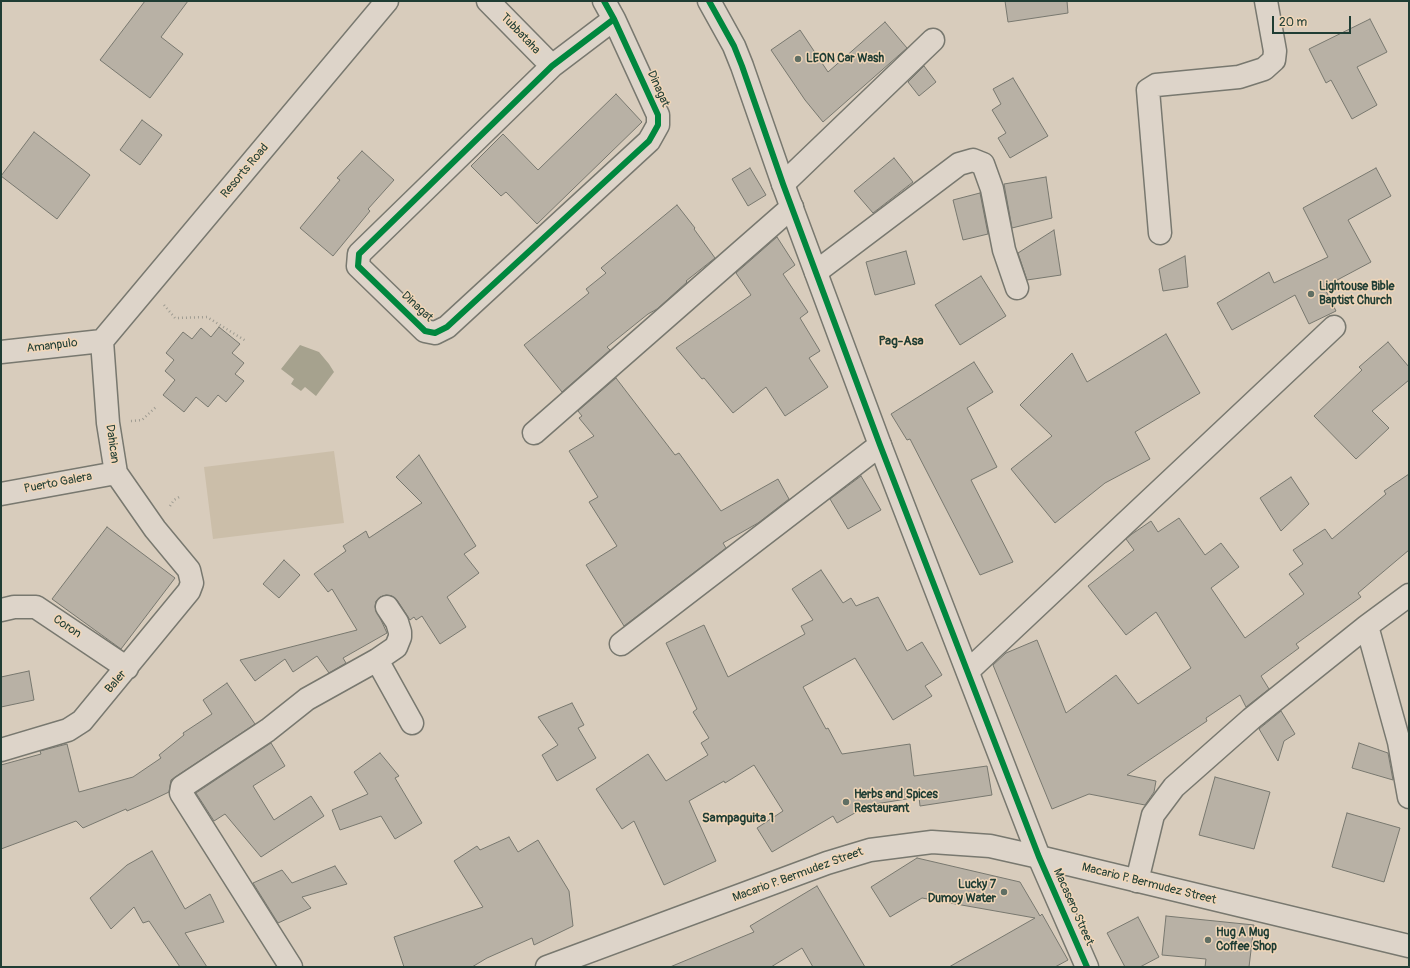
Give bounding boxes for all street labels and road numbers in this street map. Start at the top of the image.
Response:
street label: Tubbataha [497,11,543,57]
street label: Dinagat [644,69,672,109]
street label: Resorts Road [218,141,272,201]
street label: Dinagat [398,289,436,325]
street label: Amanpulo [26,336,78,356]
street label: Dahican [102,424,122,464]
street label: Puerto Galera [23,469,93,497]
street label: Coron [50,612,84,642]
street label: Baler [102,668,130,696]
street label: Macario P. Bermudez Street [731,845,865,905]
street label: Macario P. Bermudez Street [1080,860,1218,908]
street label: Macasero Street [1050,866,1096,948]

